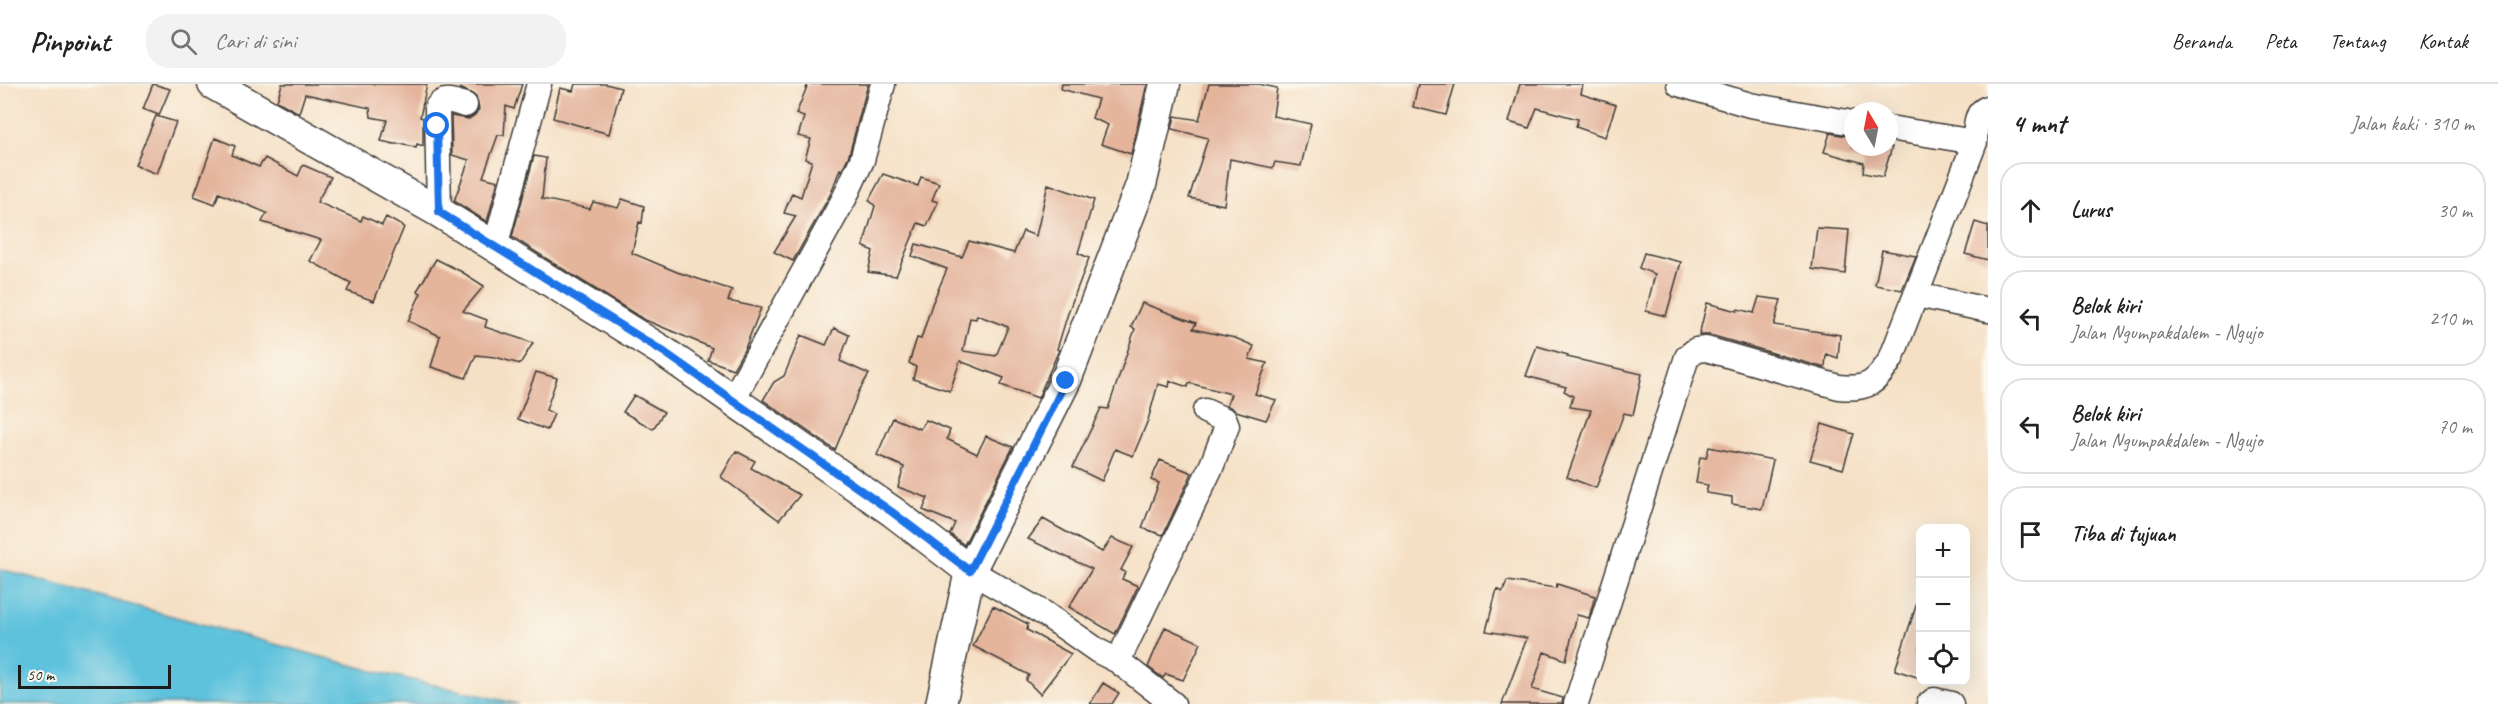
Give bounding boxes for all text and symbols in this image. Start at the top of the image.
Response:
search box [146,14,566,68]
text: Pinpoint [30,24,110,59]
icon: search [167,25,200,58]
text: Cari di sini [215,27,296,55]
text: Beranda [2172,28,2232,54]
text: Peta [2265,28,2296,54]
text: Tentang [2329,28,2386,54]
text: Kontak [2419,28,2468,54]
north arrow [1844,102,1898,156]
text: 4 mnt [2012,107,2065,140]
text: Jalan kaki · 310 m [2351,111,2474,136]
route start [423,112,449,138]
icon: ahead [2014,194,2047,227]
text: Lurus [2071,196,2111,224]
text: 30 m [2438,198,2472,223]
text: Belok kiri [2071,292,2140,320]
icon: left [2014,302,2047,335]
text: 210 m [2429,306,2472,331]
text: Jalan Ngumpakdalem - Ngujo [2071,320,2263,345]
route end [1052,367,1078,393]
text: Belok kiri [2071,400,2140,428]
icon: left [2014,410,2047,443]
text: 70 m [2438,414,2472,439]
text: Jalan Ngumpakdalem - Ngujo [2071,428,2263,453]
icon: arrive [2014,518,2047,551]
text: Tiba di tujuan [2071,520,2176,548]
map controls [1916,524,1970,686]
button: + [1916,524,1970,578]
button: − [1916,578,1970,632]
button: locate [1916,632,1970,686]
scale bar [18,662,171,690]
text: 50 m [27,665,54,685]

